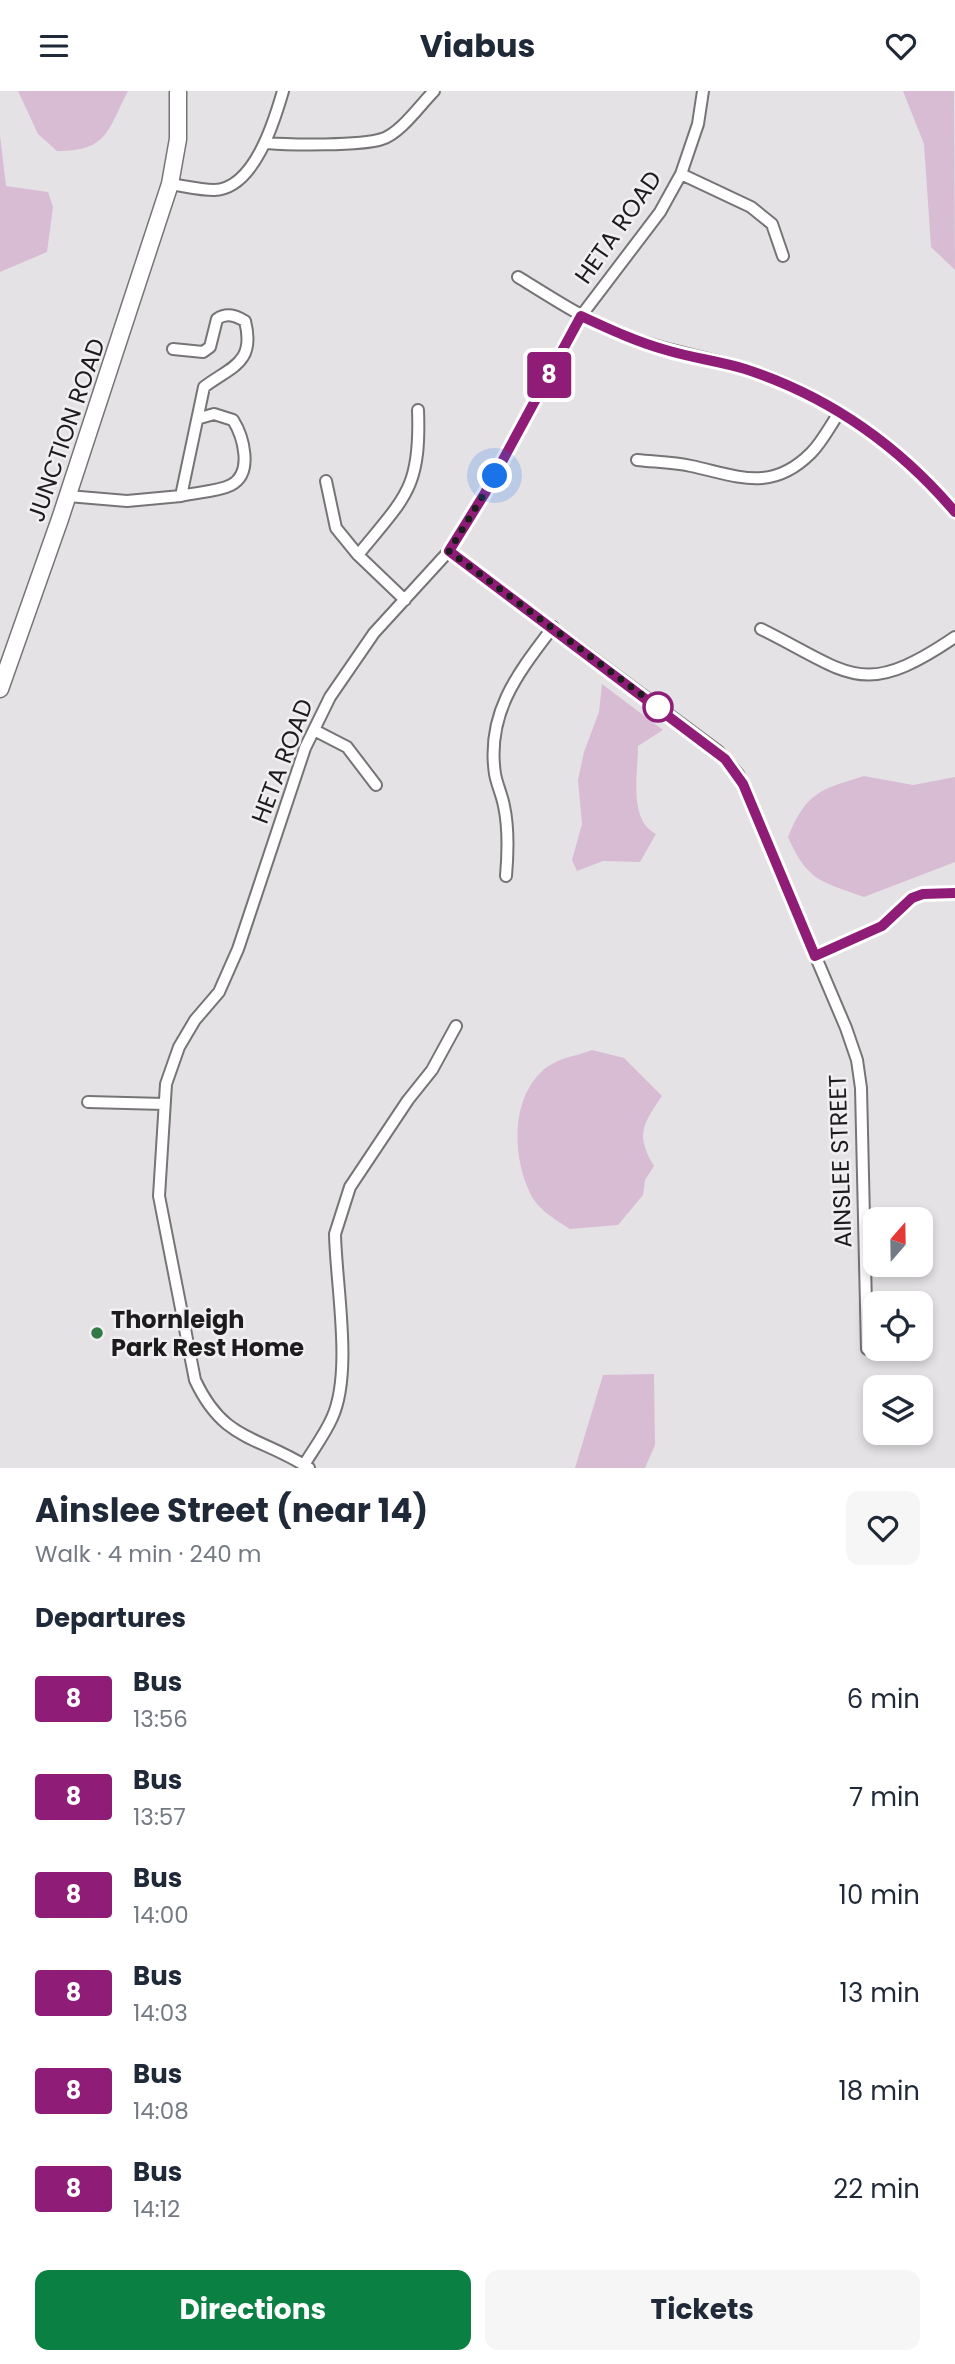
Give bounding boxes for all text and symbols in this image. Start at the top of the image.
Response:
text: Viabus [420,23,535,68]
icon: menu [35,27,73,65]
icon: heart [882,27,920,65]
street label: HETA ROAD [567,164,669,290]
street label: JUNCTION ROAD [19,334,113,526]
line badge: 8 [526,352,572,398]
text: 8 [541,358,557,391]
your location [477,458,512,493]
unlabelled marker [643,692,673,722]
street label: HETA ROAD [243,694,321,828]
street label: AINSLEE STREET [820,1074,860,1248]
north arrow [863,1207,933,1277]
map controls [863,1207,933,1445]
button: locate [863,1291,933,1361]
place label: Thornleigh Park Rest Home [111,1303,304,1364]
marker: Thornleigh Park Rest Home [89,1325,105,1341]
button: layers [863,1375,933,1445]
text: Ainslee Street (near 14) [35,1487,428,1534]
button: heart [846,1491,920,1565]
text: Walk · 4 min · 240 m [35,1538,261,1570]
text: Departures [35,1600,186,1636]
text: Bus [133,1664,182,1700]
text: 6 min [847,1681,920,1717]
text: 8 [66,1682,81,1715]
text: 13:56 [133,1703,188,1735]
text: Bus [133,1762,182,1798]
text: 7 min [849,1779,920,1815]
text: 8 [66,1780,81,1813]
text: 13:57 [133,1801,186,1833]
text: Bus [133,1860,182,1896]
text: 10 min [839,1877,920,1913]
text: 8 [66,1878,81,1911]
text: 14:00 [133,1899,189,1931]
text: Bus [133,1958,182,1994]
text: 13 min [840,1975,920,2011]
text: 8 [66,1976,81,2009]
text: 14:03 [133,1997,188,2029]
text: Bus [133,2056,182,2092]
text: 18 min [839,2073,920,2109]
text: 8 [66,2074,81,2107]
text: 14:08 [133,2095,189,2127]
text: Bus [133,2154,182,2190]
text: 22 min [833,2171,920,2207]
text: 8 [66,2172,81,2205]
text: 14:12 [133,2193,180,2225]
button: Directions [35,2270,471,2350]
button: Tickets [485,2270,920,2350]

